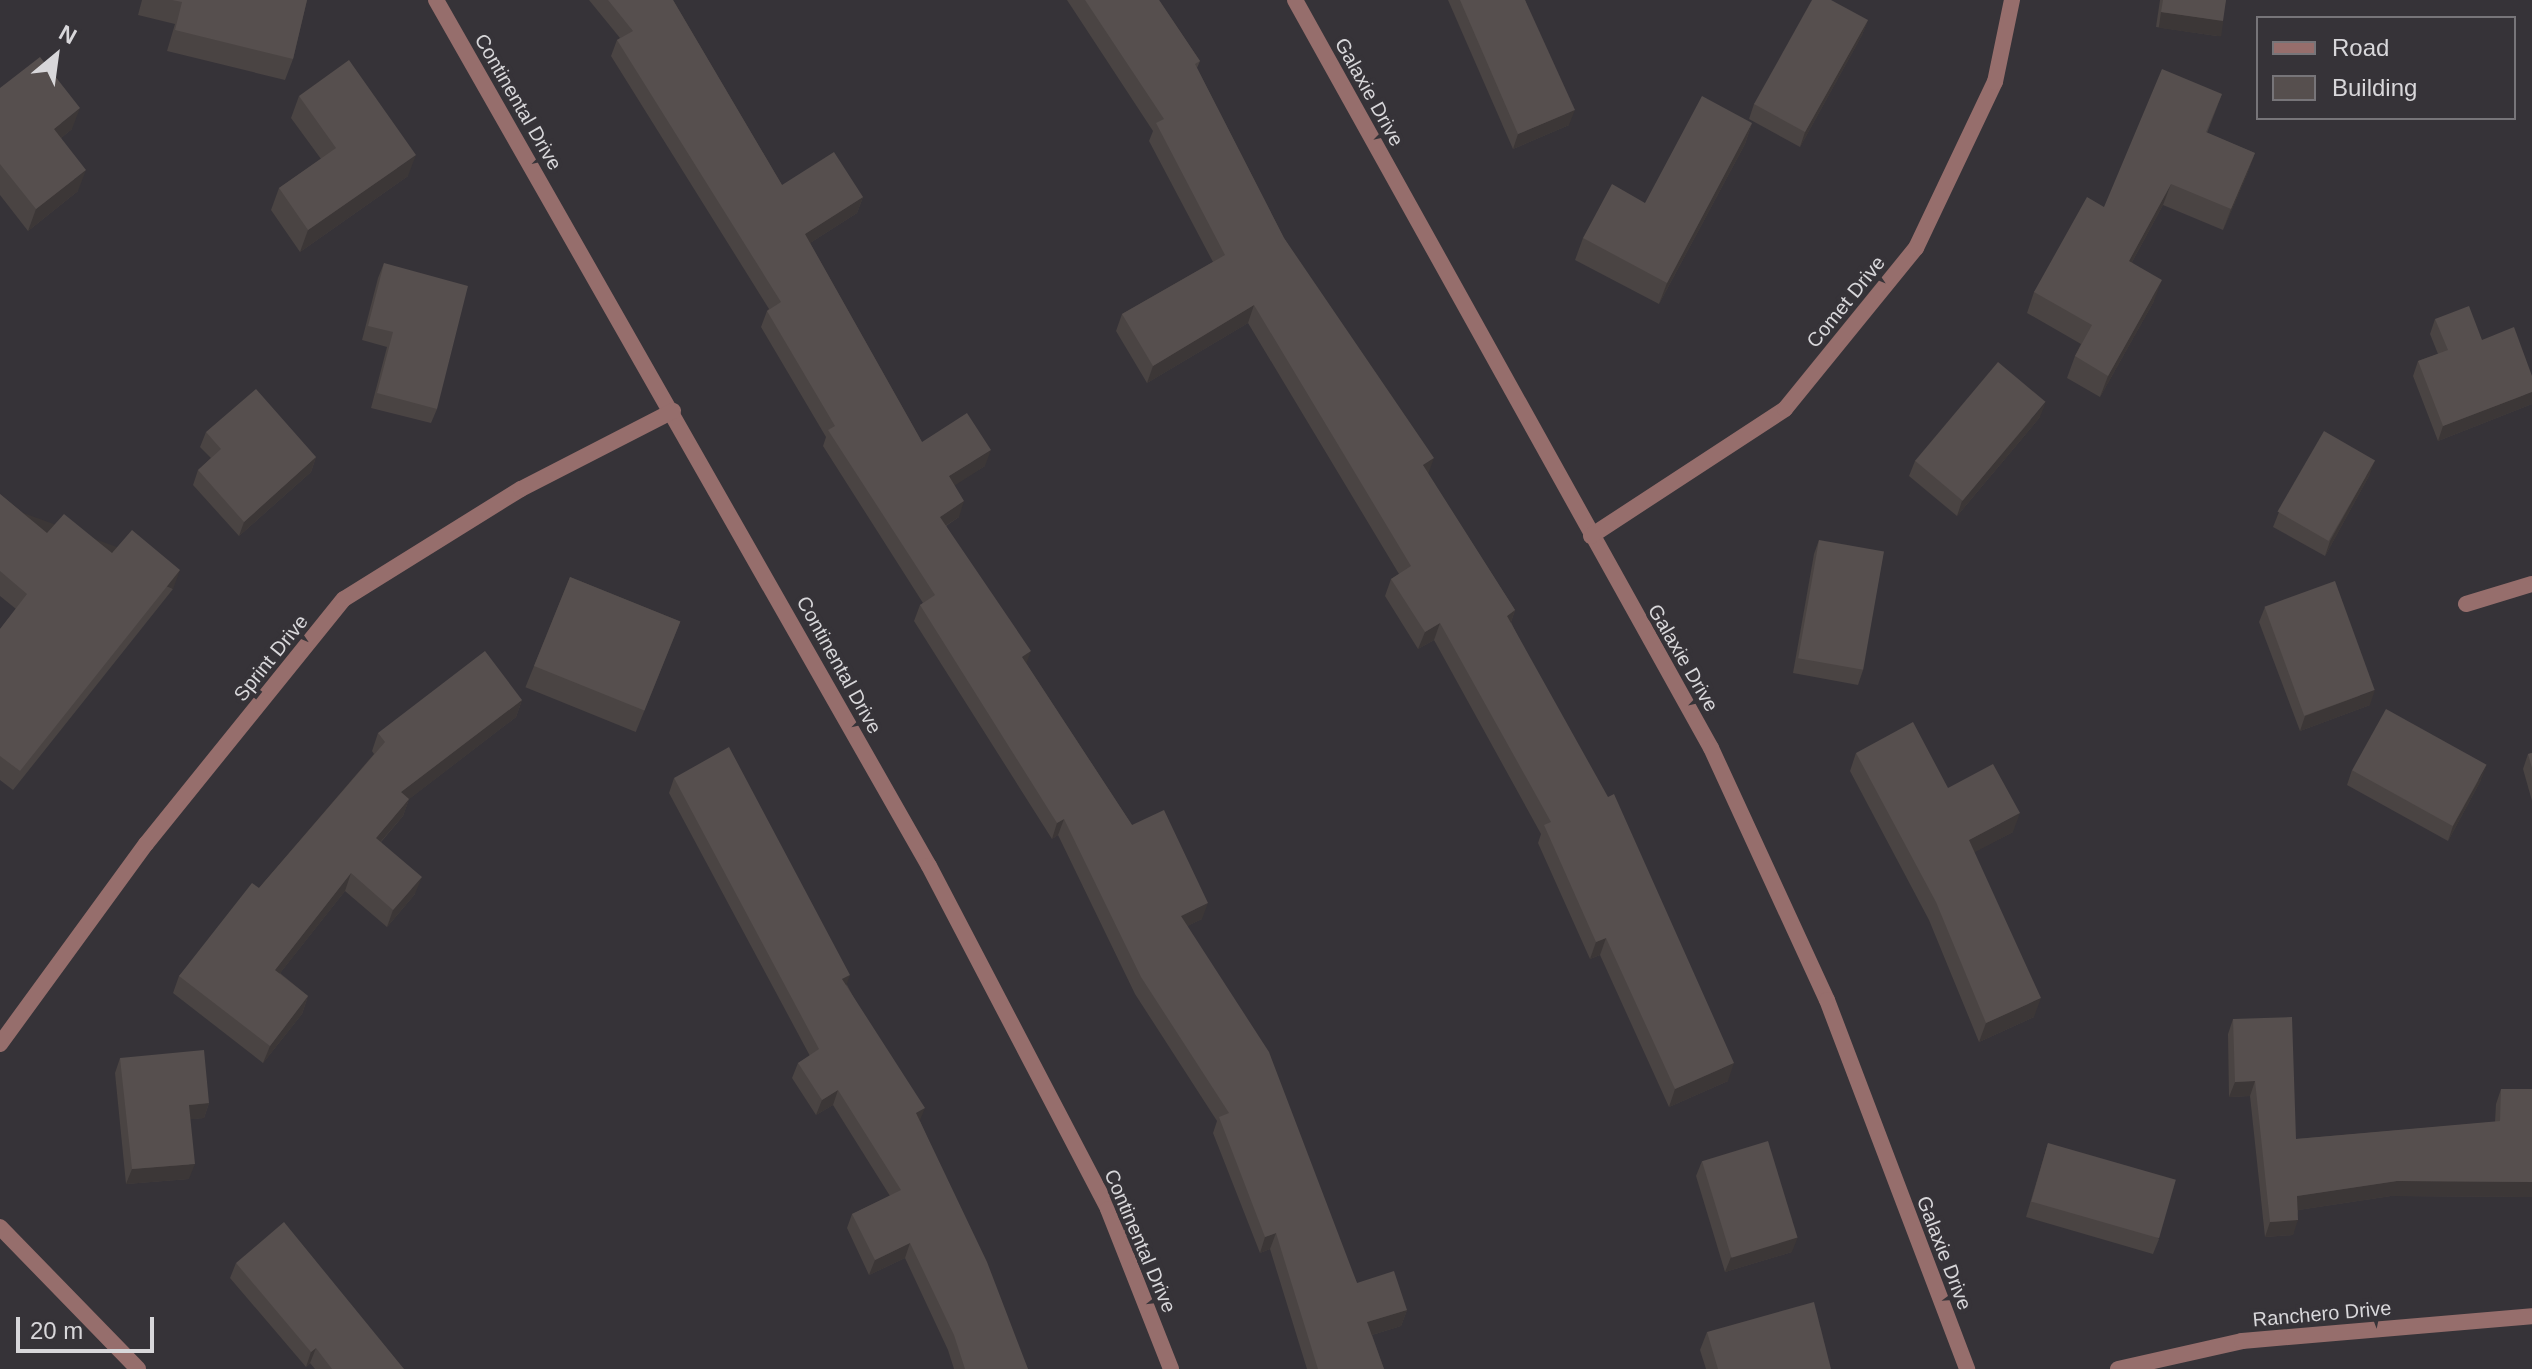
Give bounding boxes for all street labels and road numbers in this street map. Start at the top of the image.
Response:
street label: Continental Drive [469,30,567,174]
street label: Galaxie Drive [1329,34,1409,150]
street label: Comet Drive [1802,251,1890,353]
street label: Continental Drive [791,592,887,738]
street label: Galaxie Drive [1643,600,1723,716]
street label: Sprint Drive [229,610,313,706]
street label: Continental Drive [1099,1166,1181,1316]
street label: Galaxie Drive [1911,1193,1977,1313]
street label: Ranchero Drive [2252,1296,2392,1332]

